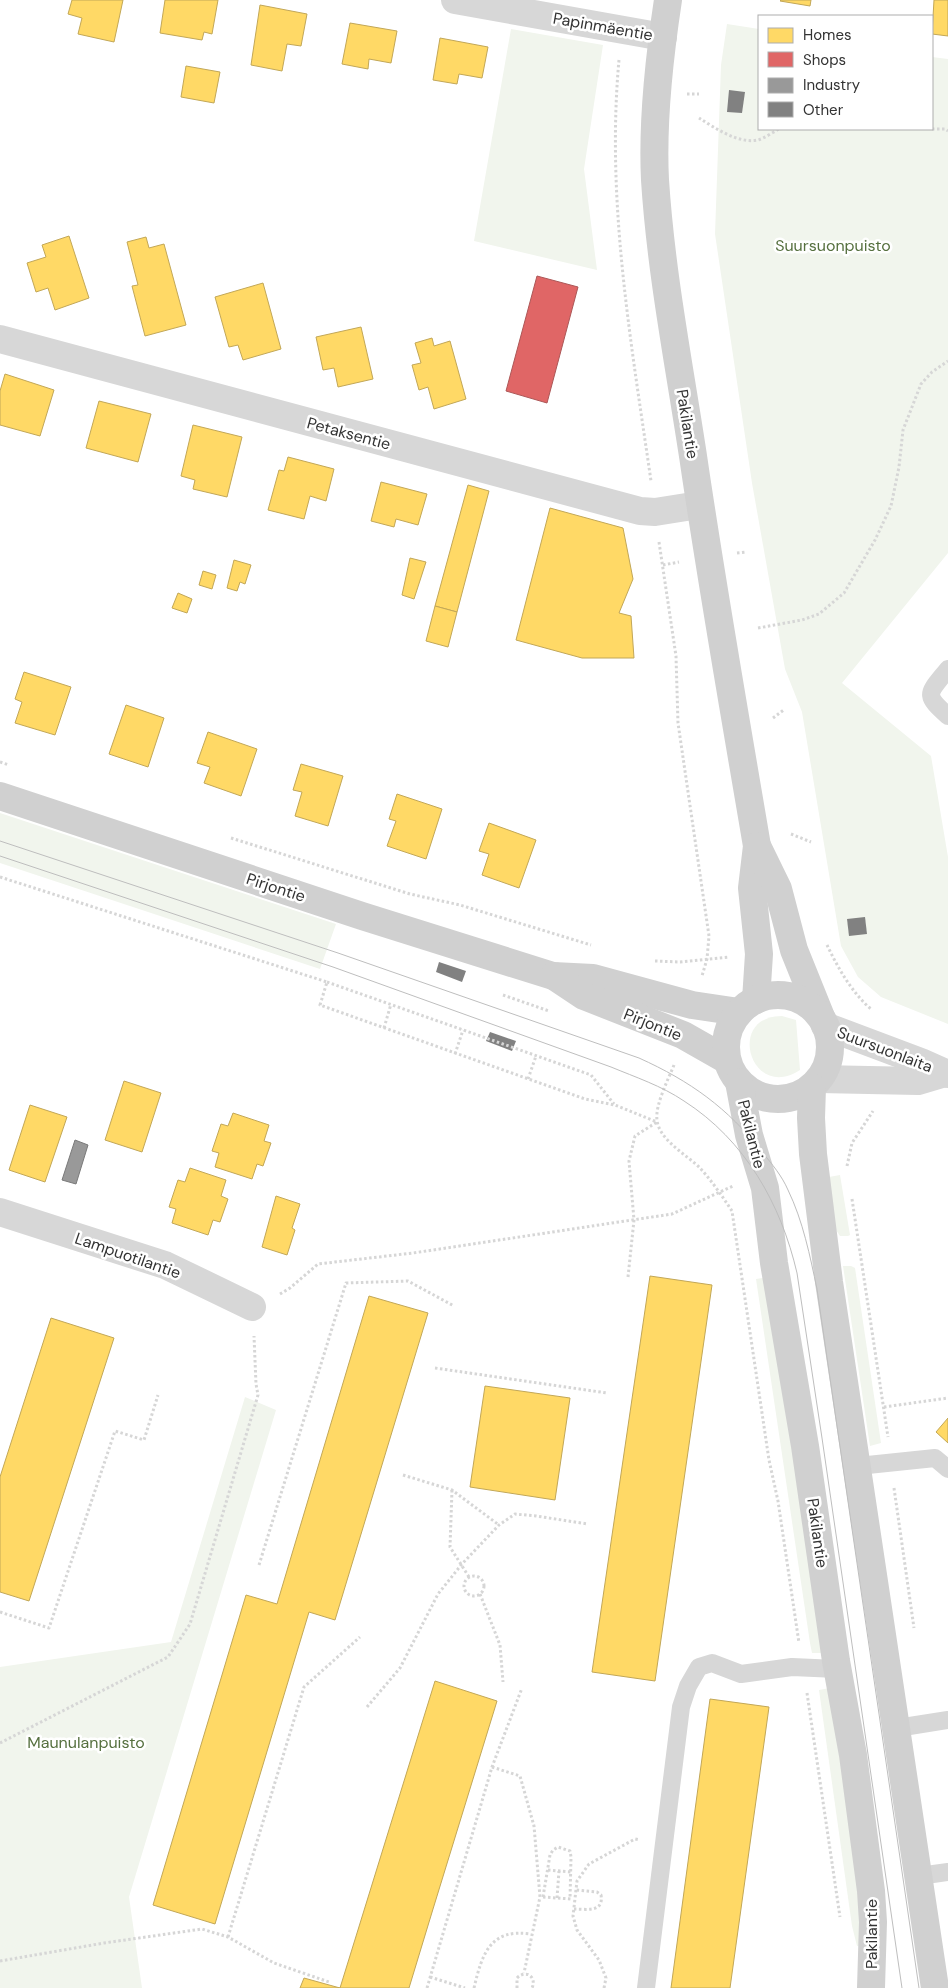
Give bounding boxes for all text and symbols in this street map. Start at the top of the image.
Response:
street label: Papinmäentie [551,7,655,46]
legend [758,15,933,130]
text: Homes [803,25,852,45]
text: Shops [803,50,846,70]
text: Industry [803,75,861,95]
text: Other [803,100,844,120]
park label: Suursuonpuisto [775,235,891,256]
street label: Pakilantie [672,388,703,460]
street label: Petaksentie [305,412,393,455]
street label: Pirjontie [244,868,308,907]
street label: Pirjontie [621,1003,685,1046]
street label: Suursuonlaita [834,1022,935,1077]
street label: Pakilantie [733,1098,770,1171]
street label: Lampuotilantie [72,1228,184,1283]
street label: Pakilantie [802,1497,833,1569]
park label: Maunulanpuisto [27,1732,145,1753]
street label: Pakilantie [861,1899,882,1969]

